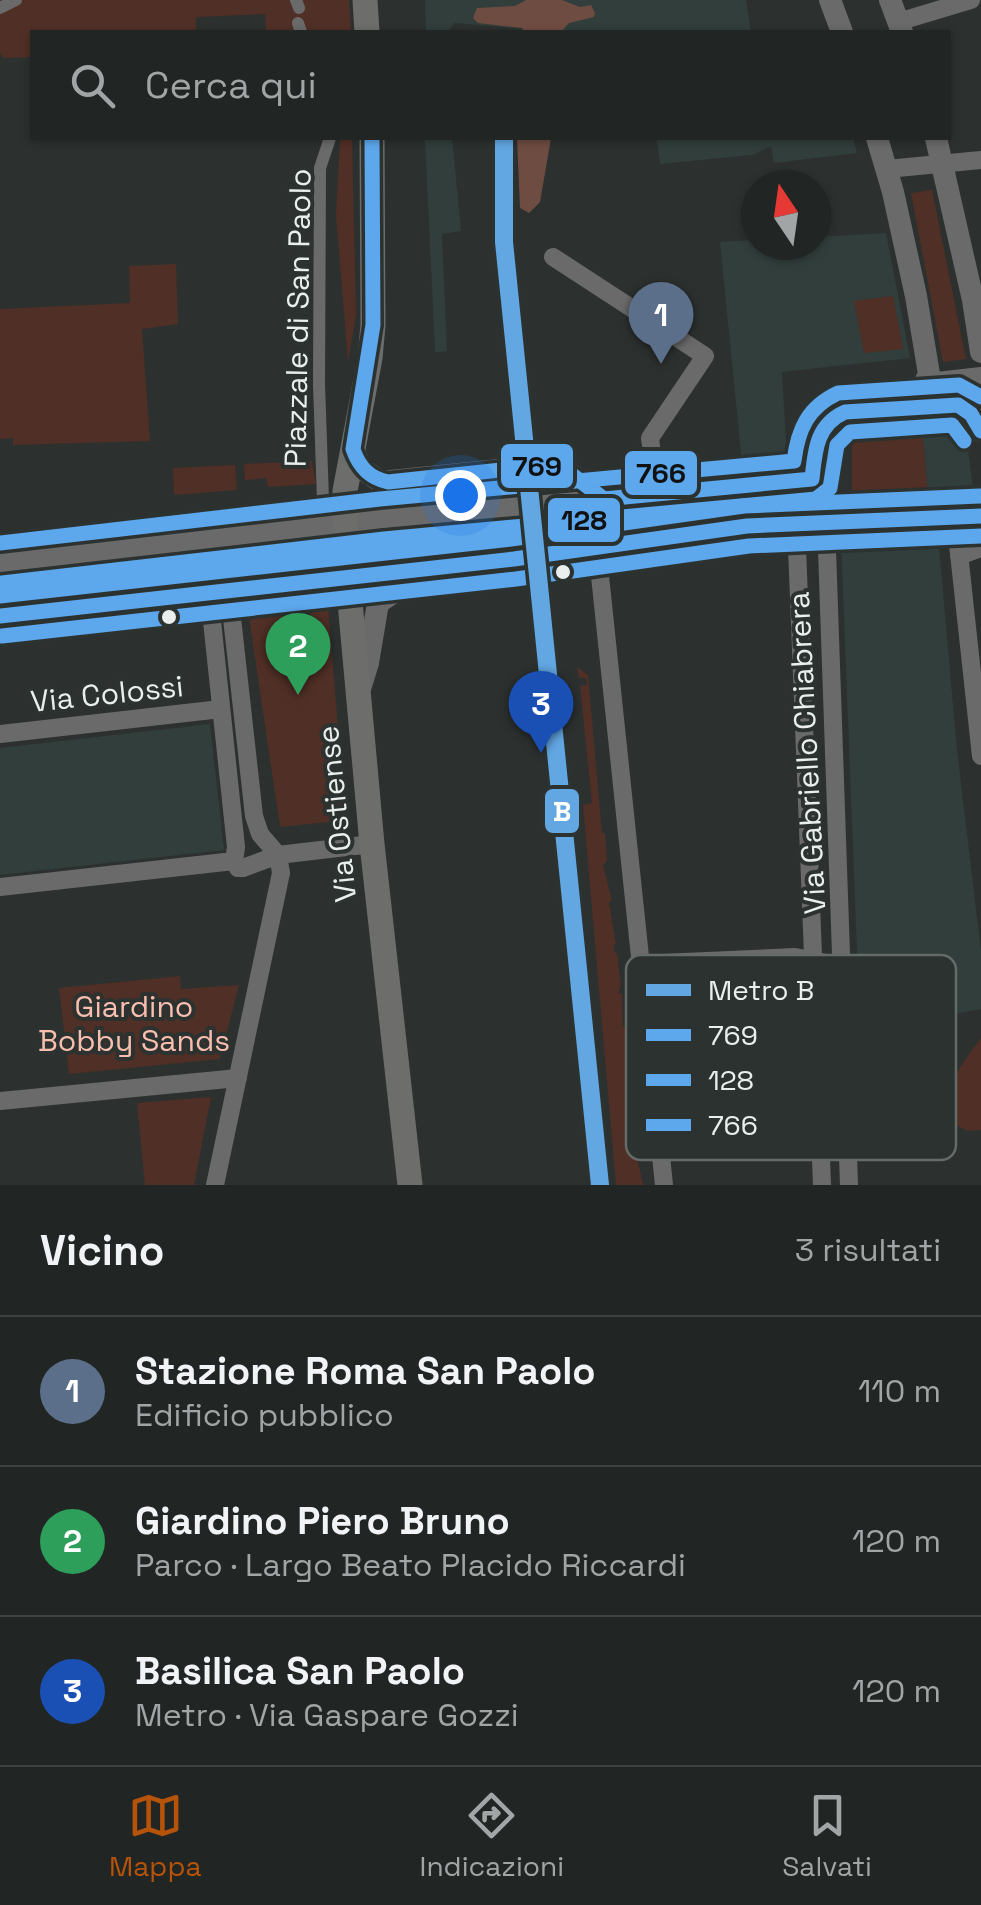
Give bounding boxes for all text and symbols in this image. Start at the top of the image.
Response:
search box [30,30,951,140]
icon: search [65,58,120,113]
text: Cerca qui [145,61,317,109]
street label: Piazzale di San Paolo [275,168,320,468]
north arrow [741,170,831,260]
pin: 1 [628,282,694,364]
line badge: 769 [499,442,575,490]
text: 769 [512,448,562,484]
line badge: 766 [623,449,699,497]
text: 766 [636,455,686,491]
your location [435,470,486,521]
line badge: 128 [546,496,622,544]
text: 128 [561,502,607,538]
unlabelled marker [553,562,573,582]
street label: Via Gabriello Chiabrera [779,591,834,915]
unlabelled marker [159,607,179,627]
pin: 2 [266,612,330,695]
street label: Via Colossi [29,666,185,721]
pin: 3 [508,670,574,753]
street label: Via Ostiense [308,724,365,904]
line badge: B [543,787,581,835]
text: B [553,793,571,829]
legend [626,955,956,1160]
text: Metro B [708,972,814,1008]
park label: Giardino Bobby Sands [38,987,230,1060]
text: 769 [708,1017,758,1053]
text: 128 [708,1062,754,1098]
text: 766 [708,1107,758,1143]
text: Vicino [40,1224,165,1277]
text: 3 risultati [795,1230,941,1270]
text: Stazione Roma San Paolo [135,1347,596,1395]
text: 1 [65,1371,80,1411]
text: 110 m [858,1371,941,1411]
text: Edificio pubblico [135,1395,394,1435]
text: Giardino Piero Bruno [135,1497,510,1545]
text: 2 [63,1521,82,1561]
text: 120 m [852,1521,941,1561]
text: Parco · Largo Beato Placido Riccardi [135,1545,686,1585]
text: Basilica San Paolo [135,1647,465,1695]
text: 3 [63,1671,82,1711]
text: 120 m [852,1671,941,1711]
text: Metro · Via Gaspare Gozzi [135,1695,519,1735]
tab: Mappa [109,1788,202,1884]
tab: Indicazioni [420,1788,564,1884]
tab: Salvati [782,1788,872,1884]

